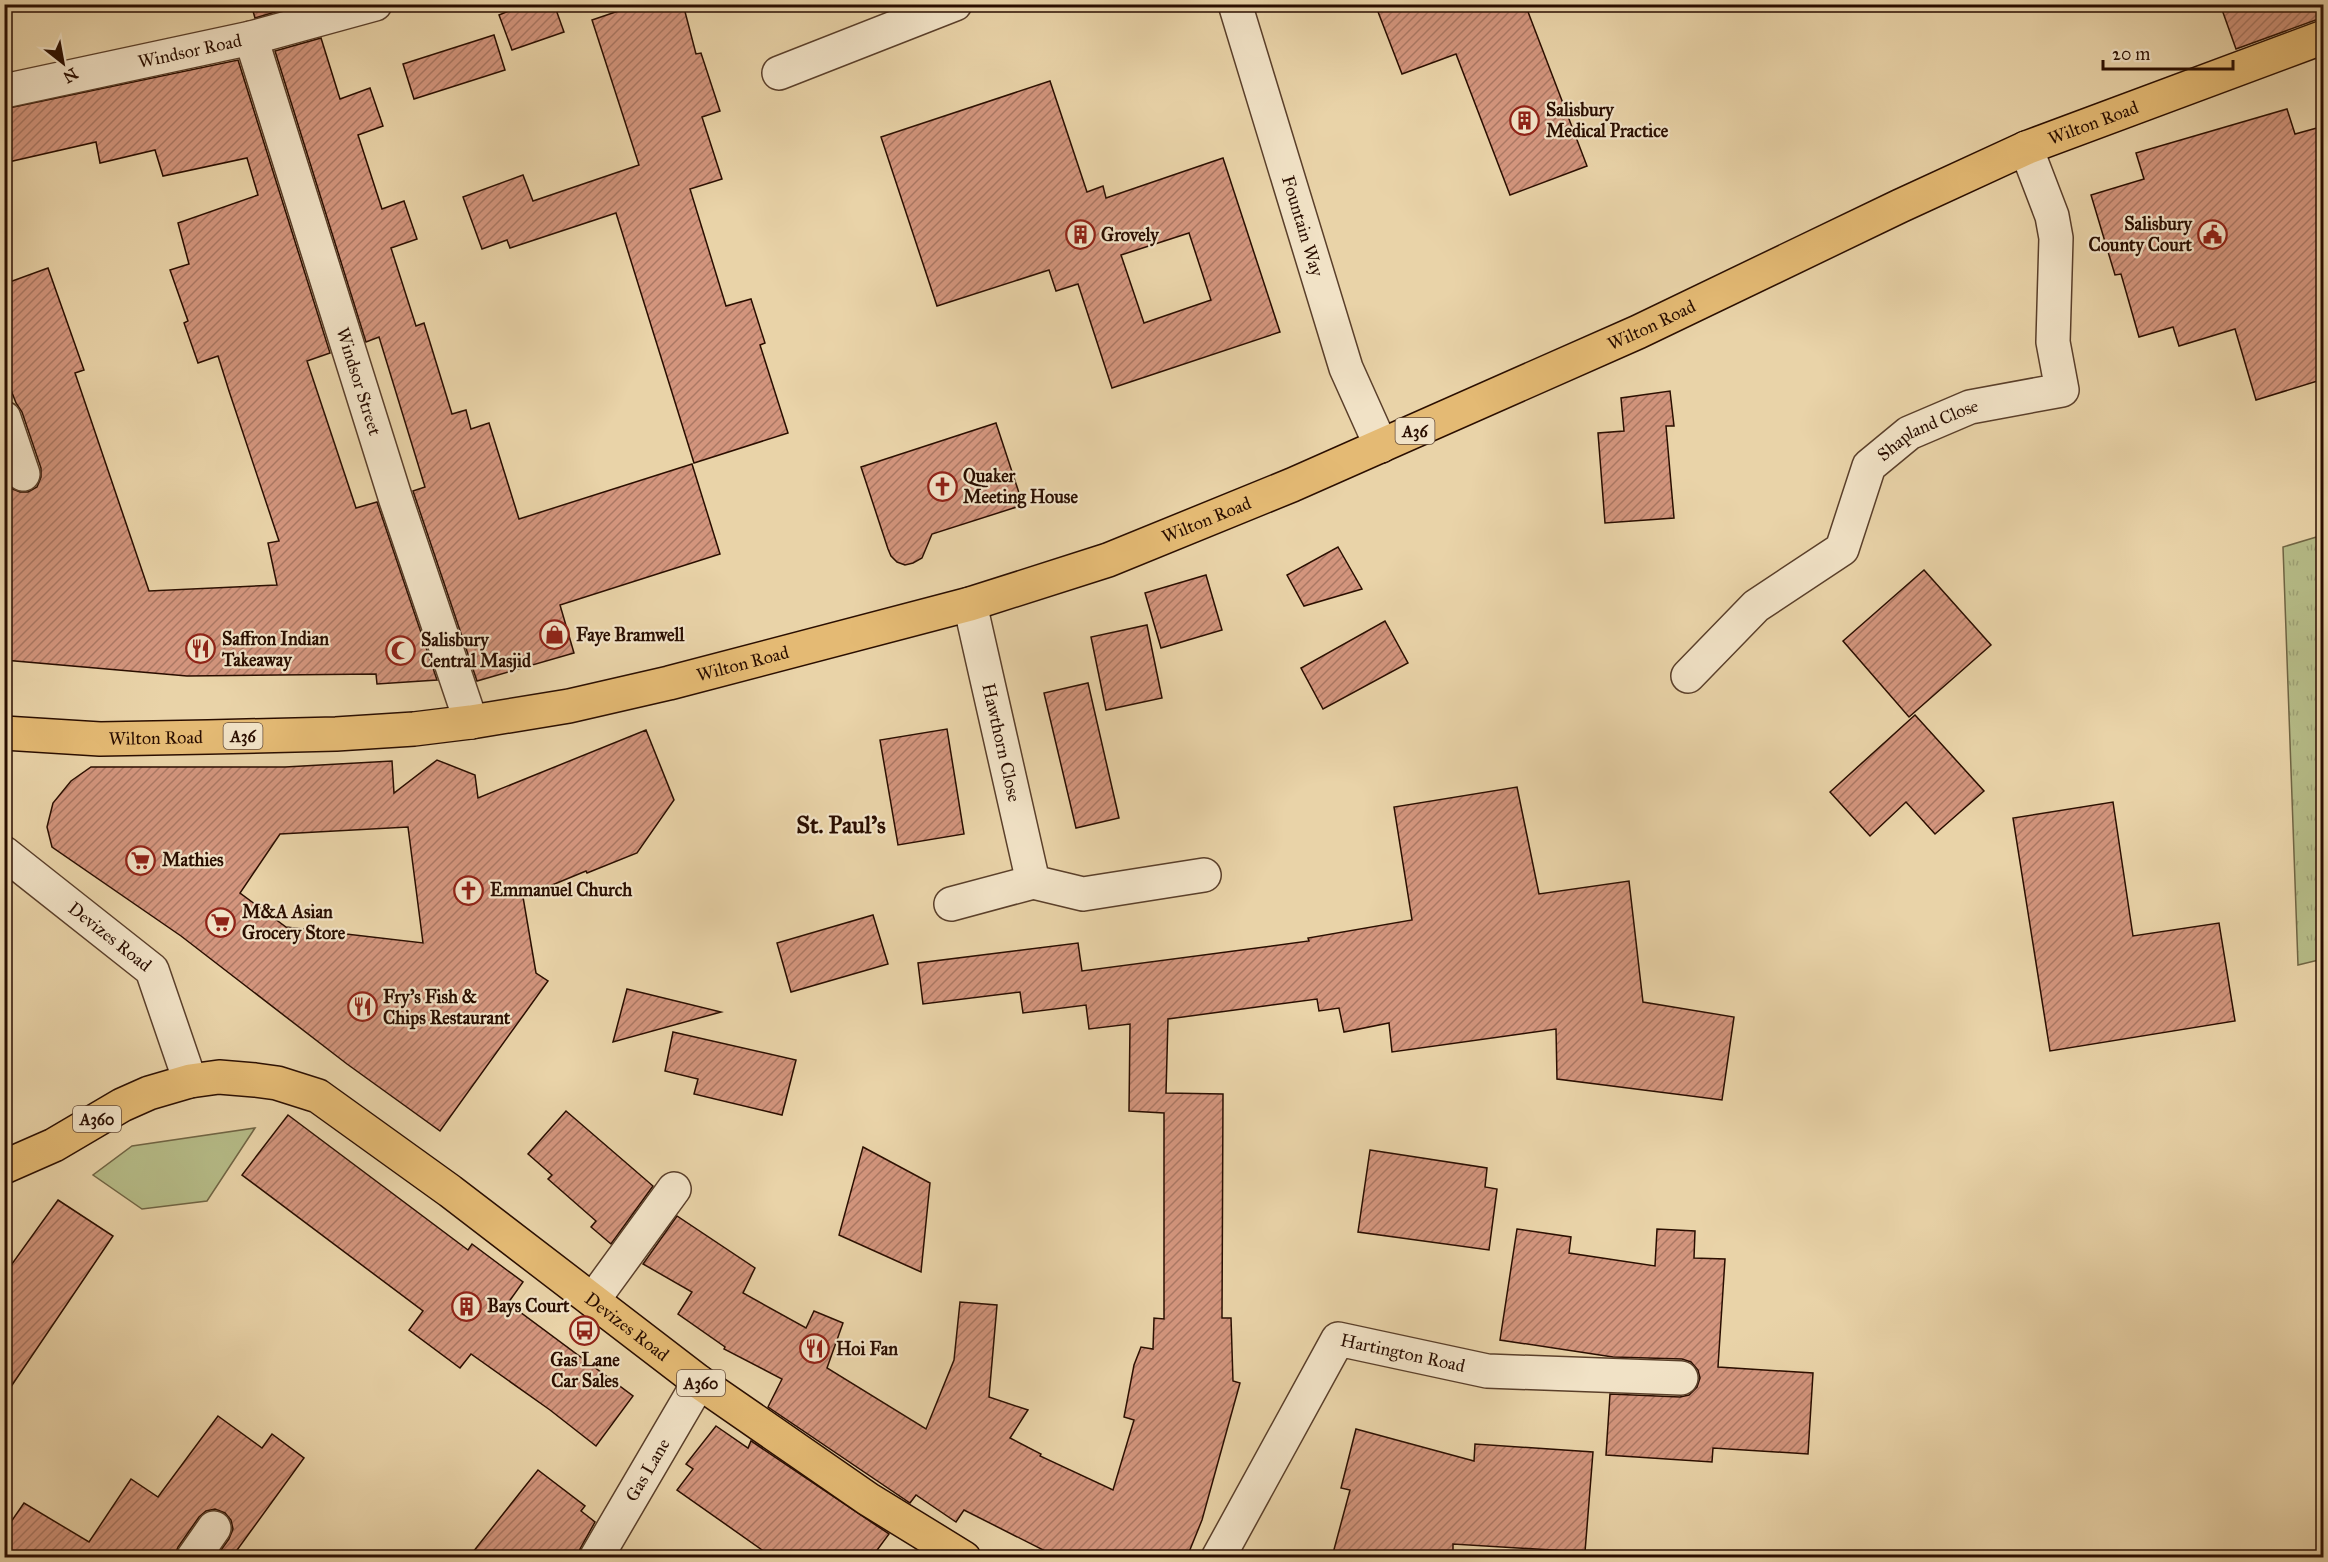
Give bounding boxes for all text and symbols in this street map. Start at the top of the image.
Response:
street label: Windsor Road [136,29,244,73]
north arrow [33,33,93,93]
scale bar [2103,33,2234,71]
text: 20 m [2112,43,2150,65]
text: N [59,64,81,87]
street label: Wilton Road [2045,96,2141,150]
place label: Salisbury Medical Practice [1546,99,1669,142]
building icon: Salisbury Medical Practice [1509,104,1541,136]
street label: Fountain Way [1277,173,1329,280]
place label: Salisbury County Court [2088,213,2194,257]
public building icon: Salisbury County Court [2197,218,2229,250]
building icon: Grovely [1064,219,1096,251]
place label: Grovely [1101,224,1160,247]
street label: Wilton Road [1604,295,1699,355]
street label: Windsor Street [332,325,386,439]
street label: Shapland Close [1873,395,1980,466]
road number: A36 [1396,418,1434,444]
place label: Quaker Meeting House [963,465,1078,509]
church icon: Quaker Meeting House [926,470,958,502]
street label: Wilton Road [1158,492,1254,548]
shop icon: Faye Bramwell [539,619,571,651]
place label: Faye Bramwell [576,624,685,647]
place label: Saffron Indian Takeaway [221,628,329,672]
place label: Salisbury Central Masjid [421,629,532,673]
restaurant icon: Saffron Indian Takeaway [185,633,217,665]
mosque icon: Salisbury Central Masjid [384,634,416,666]
street label: Wilton Road [694,641,791,686]
street label: Hawthorn Close [977,681,1025,804]
road number: A36 [224,723,262,749]
street label: Wilton Road [108,726,203,750]
district label: St. Paul's [796,810,886,840]
supermarket icon: Mathies [125,844,157,876]
place label: Mathies [162,849,224,871]
church icon: Emmanuel Church [453,874,485,906]
place label: Emmanuel Church [490,879,633,901]
street label: Devizes Road [64,897,156,976]
place label: M&A Asian Grocery Store [242,901,346,945]
supermarket icon: M&A Asian Grocery Store [205,906,237,938]
place label: Fry's Fish & Chips Restaurant [383,986,511,1030]
restaurant icon: Fry's Fish & Chips Restaurant [346,991,378,1023]
road number: A360 [73,1106,121,1132]
street label: Devizes Road [581,1288,673,1366]
building icon: Bays Court [450,1290,482,1322]
place label: Bays Court [487,1295,570,1318]
bus stop icon: Gas Lane Car Sales [569,1315,601,1347]
street label: Hartington Road [1338,1329,1467,1377]
restaurant icon: Hoi Fan [799,1333,831,1365]
place label: Hoi Fan [836,1338,898,1360]
place label: Gas Lane Car Sales [550,1349,620,1392]
road number: A360 [677,1370,725,1396]
street label: Gas Lane [620,1434,675,1505]

